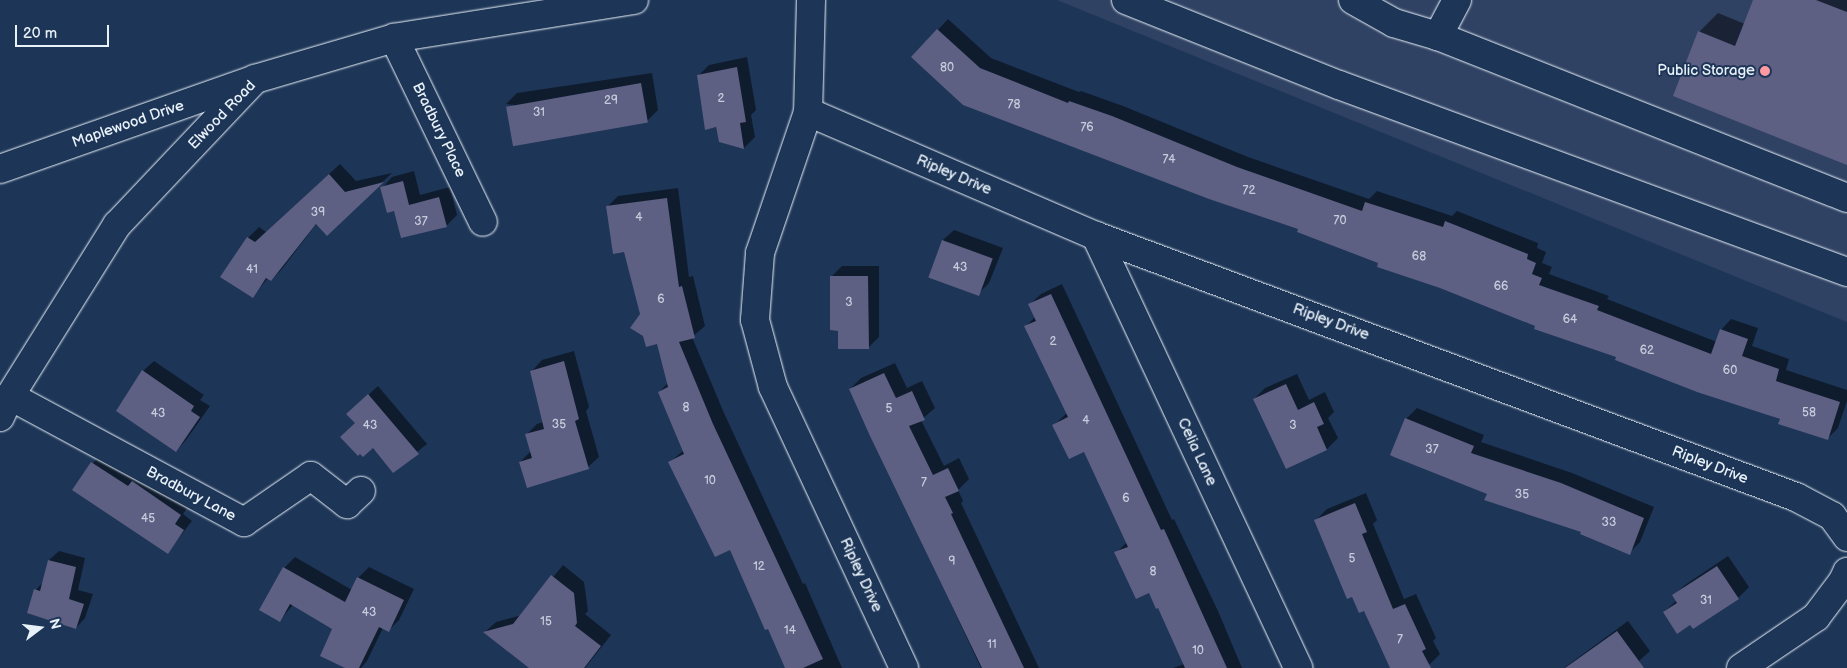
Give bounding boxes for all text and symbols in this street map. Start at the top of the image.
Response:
scale bar [18,15,111,47]
text: 20 m [23,24,57,43]
house number: 80 [940,61,954,75]
place label: Public Storage [1657,62,1755,80]
marker: Public Storage [1759,65,1771,77]
street label: Elwood Road [185,77,259,153]
street label: Bradbury Place [408,79,470,181]
house number: 2 [717,92,725,106]
house number: 29 [604,94,618,108]
street label: Maplewood Drive [70,96,186,152]
house number: 78 [1008,98,1020,112]
house number: 31 [533,106,545,120]
house number: 76 [1080,121,1094,135]
street label: Ripley Drive [913,151,995,199]
house number: 74 [1162,153,1176,167]
house number: 72 [1243,184,1255,198]
house number: 39 [311,206,325,220]
house number: 4 [635,211,643,225]
house number: 70 [1334,214,1346,228]
house number: 37 [414,215,428,229]
house number: 68 [1412,250,1426,264]
house number: 43 [953,261,967,275]
house number: 41 [246,263,258,277]
house number: 66 [1494,280,1508,294]
house number: 6 [657,293,665,307]
house number: 3 [845,296,853,310]
street label: Ripley Drive [1290,300,1372,344]
house number: 64 [1563,313,1577,327]
house number: 2 [1049,335,1057,349]
house number: 62 [1640,344,1654,358]
house number: 60 [1723,364,1737,378]
house number: 8 [683,401,689,415]
house number: 5 [886,402,892,416]
house number: 58 [1802,406,1816,420]
house number: 43 [151,407,165,421]
house number: 4 [1082,414,1090,428]
street label: Celia Lane [1173,415,1221,489]
house number: 35 [552,418,566,432]
house number: 43 [363,419,377,433]
house number: 3 [1289,419,1297,433]
street label: Ripley Drive [1669,442,1751,488]
house number: 37 [1425,443,1439,457]
street label: Bradbury Lane [143,463,239,525]
house number: 10 [704,474,716,488]
house number: 7 [921,476,927,490]
house number: 35 [1515,488,1529,502]
house number: 6 [1122,492,1130,506]
house number: 45 [141,512,155,526]
house number: 33 [1602,516,1616,530]
street label: Ripley Drive [836,535,886,615]
house number: 5 [1349,552,1355,566]
house number: 9 [949,555,955,569]
house number: 12 [753,560,765,574]
house number: 8 [1150,565,1156,579]
house number: 31 [1700,594,1712,608]
north arrow [15,603,65,653]
house number: 43 [362,606,376,620]
house number: 15 [540,615,552,629]
text: N [45,617,65,631]
house number: 14 [784,624,796,638]
house number: 7 [1397,633,1403,647]
house number: 11 [987,638,997,652]
house number: 10 [1192,644,1204,658]

